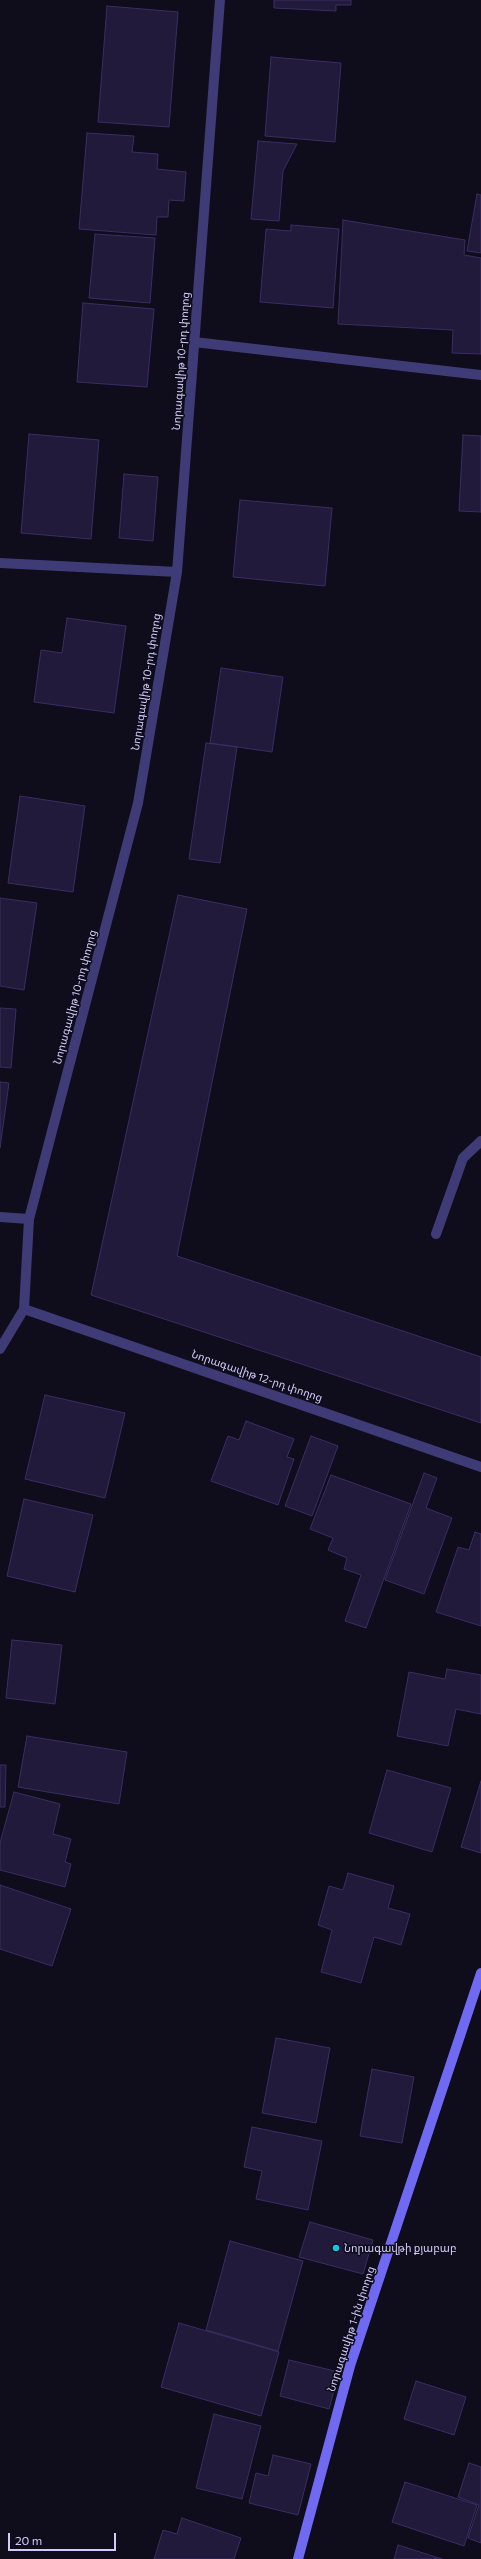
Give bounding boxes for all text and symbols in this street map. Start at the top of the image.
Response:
street label: Նորագավիթ 10-րդ փողոց [170,291,192,431]
street label: Նորագավիթ 10-րդ փողոց [129,612,163,752]
street label: Նորագավիթ 10-րդ փողոց [51,928,99,1066]
street label: Նորագավիթ 12-րդ փողոց [190,1347,324,1405]
place label: Նորագավթի քյաբաբ [344,2241,456,2255]
marker: Նորագավթի քյաբաբ [331,2243,341,2253]
street label: Նորագավիթ 1-ին փողոց [324,2265,378,2393]
scale bar [10,2525,118,2551]
text: 20 m [15,2533,42,2547]

